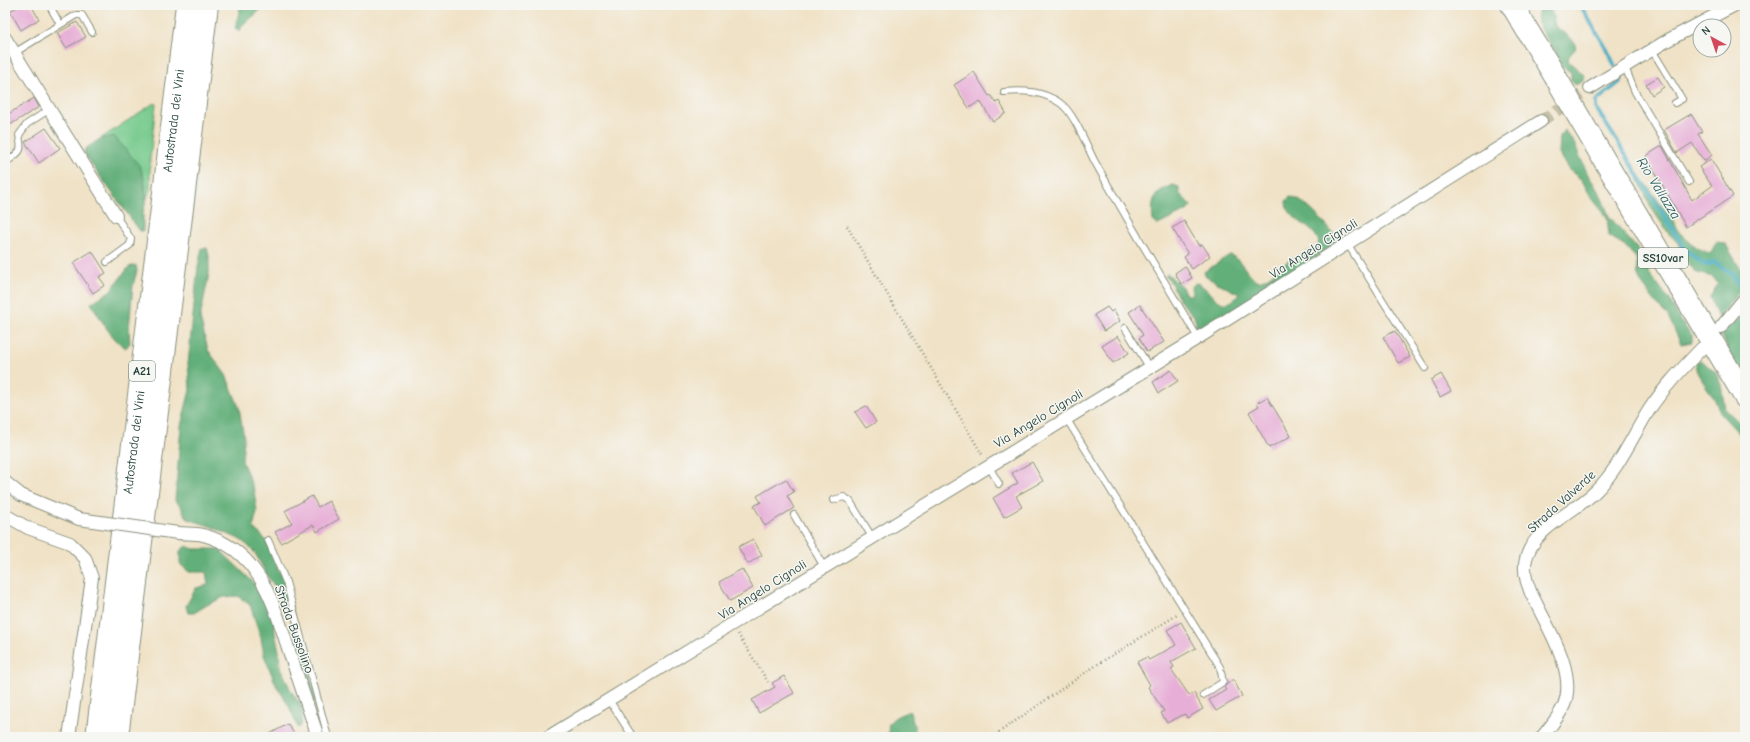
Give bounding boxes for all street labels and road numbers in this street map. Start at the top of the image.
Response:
street label: Autostrada dei Vini [159,68,187,173]
street label: Via Angelo Cignoli [1267,215,1360,282]
road number: SS10var [1638,248,1688,268]
road number: A21 [129,361,155,381]
street label: Via Angelo Cignoli [991,386,1085,451]
street label: Autostrada dei Vini [120,390,148,495]
street label: Strada Valverde [1524,467,1599,536]
street label: Via Angelo Cignoli [716,556,809,623]
street label: Strada Bussolino [272,583,317,675]

